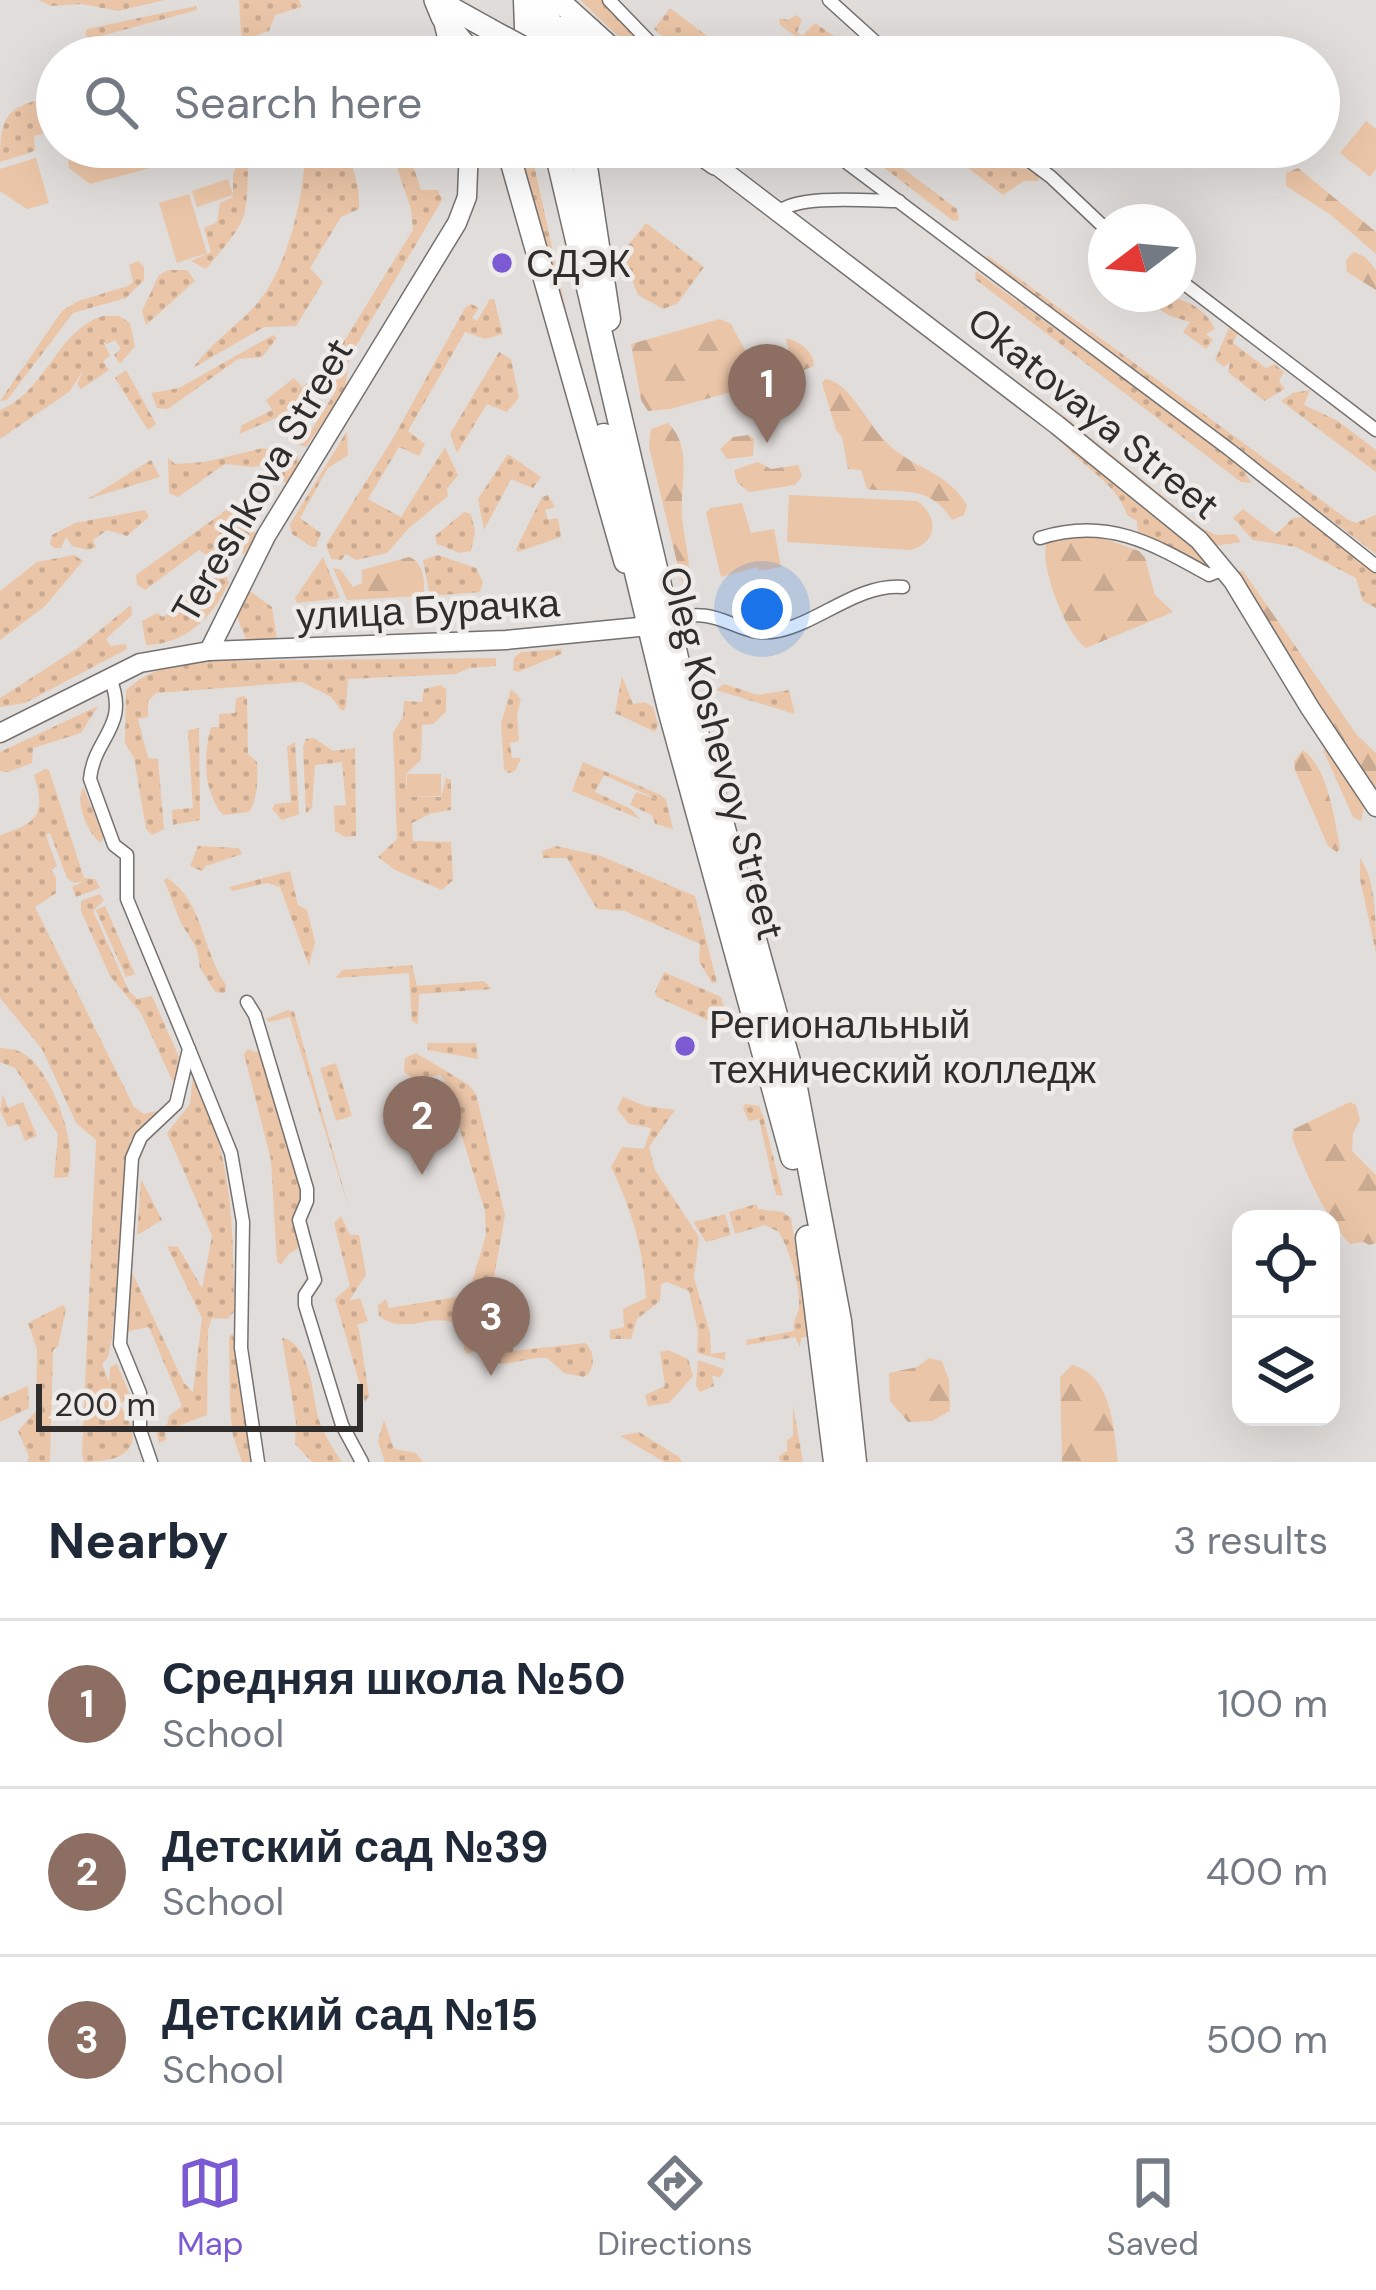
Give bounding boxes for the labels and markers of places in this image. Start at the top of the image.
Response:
place label: СДЭК [526,238,631,289]
marker: СДЭК [489,250,515,276]
pin: 1 [728,344,806,443]
place label: Региональный технический колледж [709,999,1096,1095]
marker: Региональный технический колледж [672,1033,698,1059]
pin: 2 [383,1076,461,1175]
pin: 3 [452,1277,530,1376]

